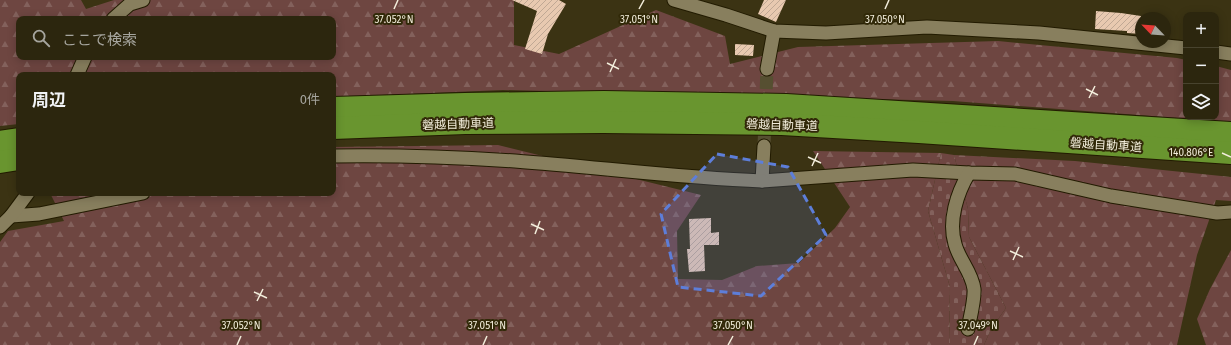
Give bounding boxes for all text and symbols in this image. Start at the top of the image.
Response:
north arrow [1135,12,1171,48]
map controls [1183,12,1219,120]
button: + [1183,12,1219,48]
text: 37.052°N [374,14,414,26]
text: 37.051°N [620,14,658,26]
text: 37.050°N [865,14,905,26]
search box [16,16,336,60]
icon: search [30,27,52,49]
text: ここで検索 [62,31,137,49]
button: − [1183,48,1219,84]
button: layers [1183,84,1219,120]
text: 周辺 [32,90,66,111]
text: 0件 [300,92,320,107]
street label: 磐越自動車道 [422,116,494,132]
street label: 磐越自動車道 [746,117,818,133]
street label: 磐越自動車道 [1070,136,1142,154]
text: 140.806°E [1169,147,1213,159]
text: 37.052°N [221,320,261,332]
text: 37.051°N [468,320,506,332]
text: 37.050°N [713,320,753,332]
text: 37.049°N [958,320,998,332]

